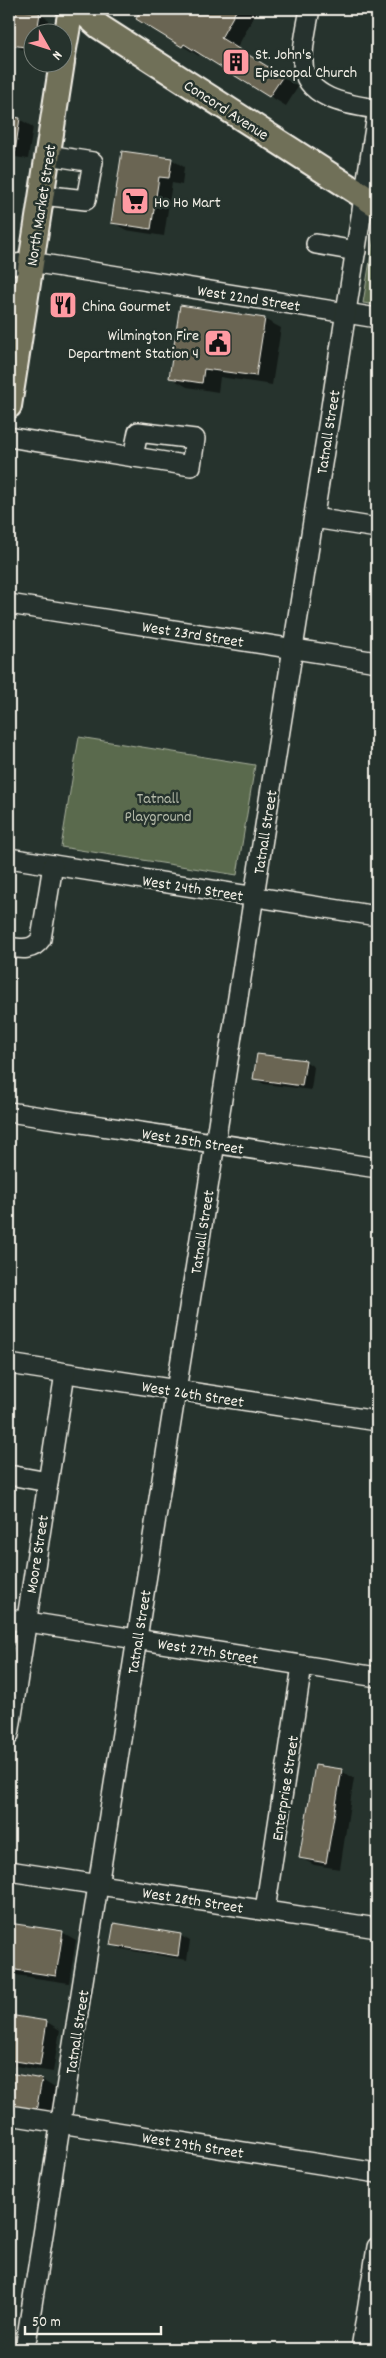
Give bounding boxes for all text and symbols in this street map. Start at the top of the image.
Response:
north arrow [22,22,72,72]
place label: St. John's Episcopal Church [255,44,357,85]
text: N [47,46,66,64]
building icon: St. John's Episcopal Church [221,47,251,77]
street label: Concord Avenue [179,75,273,147]
street label: North Market Street [22,143,63,268]
supermarket icon: Ho Ho Mart [120,186,150,216]
place label: Ho Ho Mart [154,192,221,215]
street label: West 22nd Street [195,280,302,319]
restaurant icon: China Gourmet [48,290,78,320]
place label: China Gourmet [82,296,171,319]
place label: Wilmington Fire Department Station 4 [68,325,199,366]
public building icon: Wilmington Fire Department Station 4 [203,328,233,358]
street label: Tatnall Street [311,389,347,476]
street label: West 23rd Street [140,616,245,655]
park label: Tatnall Playground [125,788,191,829]
street label: Tatnall Street [248,789,284,876]
street label: West 24th Street [140,870,245,909]
street label: West 25th Street [140,1123,245,1162]
street label: Tatnall Street [185,1189,221,1276]
street label: West 26th Street [140,1376,245,1415]
street label: Moore Street [21,1513,56,1595]
street label: Tatnall Street [122,1589,158,1676]
street label: West 27th Street [156,1633,260,1672]
street label: Enterprise Street [267,1734,306,1843]
street label: West 28th Street [141,1882,245,1921]
street label: Tatnall Street [60,1989,96,2076]
street label: West 29th Street [140,2127,245,2166]
scale bar [25,2303,161,2335]
text: 50 m [32,2312,61,2334]

